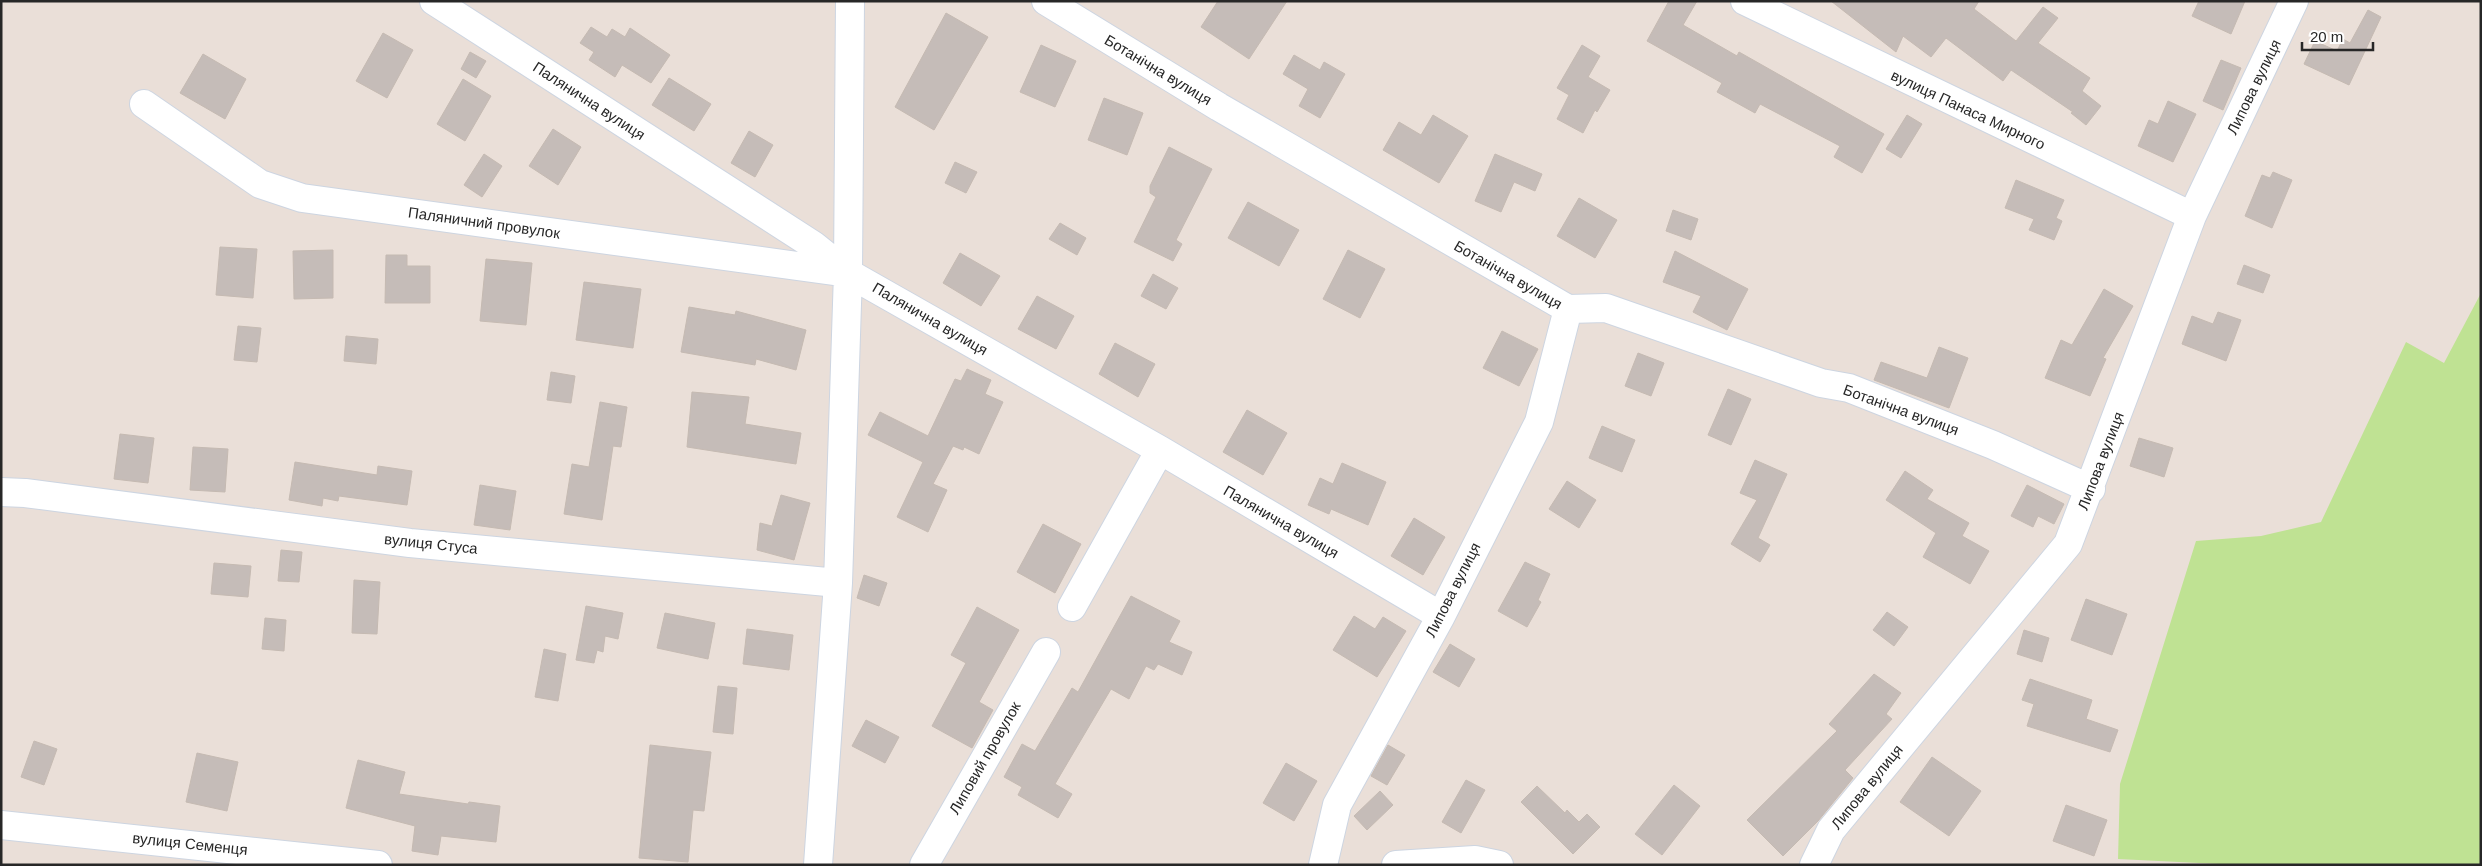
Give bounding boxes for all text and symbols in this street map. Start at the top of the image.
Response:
scale bar [2302,20,2373,52]
text: 20 m [2310,28,2343,45]
street label: Ботанічна вулиця [1102,31,1215,108]
street label: Липова вулиця [2223,36,2284,137]
street label: Палянична вулиця [530,58,648,143]
street label: вулиця Панаса Мирного [1889,66,2048,153]
street label: Паляничний провулок [407,203,561,242]
street label: Ботанічна вулиця [1451,237,1565,312]
street label: Палянична вулиця [870,279,991,358]
street label: Ботанічна вулиця [1841,381,1961,438]
street label: Липова вулиця [2074,409,2127,512]
street label: Палянична вулиця [1221,482,1342,561]
street label: вулиця Стуса [383,530,479,557]
street label: Липова вулиця [1421,540,1484,640]
street label: Липовий провулок [945,698,1024,817]
street label: Липова вулиця [1827,741,1906,832]
street label: вулиця Семенця [132,829,248,858]

